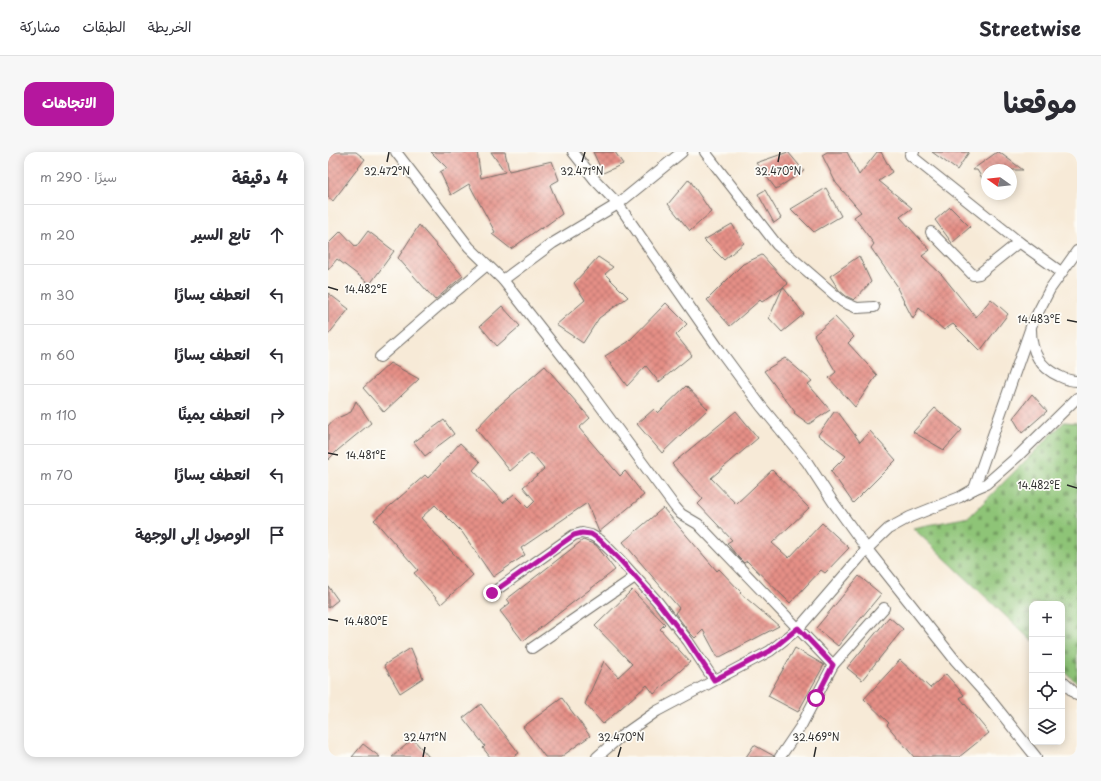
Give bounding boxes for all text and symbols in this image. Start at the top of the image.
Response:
text: Streetwise [979,14,1081,42]
text: مشاركة [20,16,60,37]
text: الطبقات [82,16,126,37]
text: الخريطة [148,16,191,37]
text: موقعنا [1003,80,1077,123]
button: الاتجاهات [24,82,114,126]
text: 32.472°N [364,163,410,178]
text: 32.471°N [560,163,604,178]
text: 32.470°N [755,163,802,178]
text: 4 دقيقة [232,164,288,190]
north arrow [981,164,1017,200]
text: سيرًا · 290 m [40,167,117,186]
text: تابع السير [192,222,250,245]
icon: ahead [266,224,288,246]
text: 20 m [40,225,75,244]
text: 14.482°E [345,281,387,296]
text: انعطف يسارًا [174,282,250,305]
icon: left [266,284,288,306]
text: 30 m [40,285,74,304]
text: 14.483°E [1018,311,1060,326]
text: انعطف يسارًا [174,342,250,365]
icon: left [266,344,288,366]
text: 60 m [40,345,75,364]
text: انعطف يمينًا [178,402,250,425]
icon: right [266,404,288,426]
text: 110 m [40,405,76,424]
text: 14.481°E [346,447,386,462]
text: انعطف يسارًا [174,462,250,485]
icon: left [266,464,288,486]
text: 70 m [40,465,73,484]
text: 14.482°E [1018,477,1060,492]
text: الوصول إلى الوجهة [135,522,250,545]
icon: arrive [266,524,288,546]
route end [483,584,501,602]
map controls [1029,601,1065,745]
button: + [1029,601,1065,637]
text: 14.480°E [344,613,388,628]
button: − [1029,637,1065,673]
button: locate [1029,673,1065,709]
route start [807,689,825,707]
button: layers [1029,709,1065,745]
text: 32.471°N [403,729,447,744]
text: 32.470°N [598,729,645,744]
text: 32.469°N [793,729,840,744]

